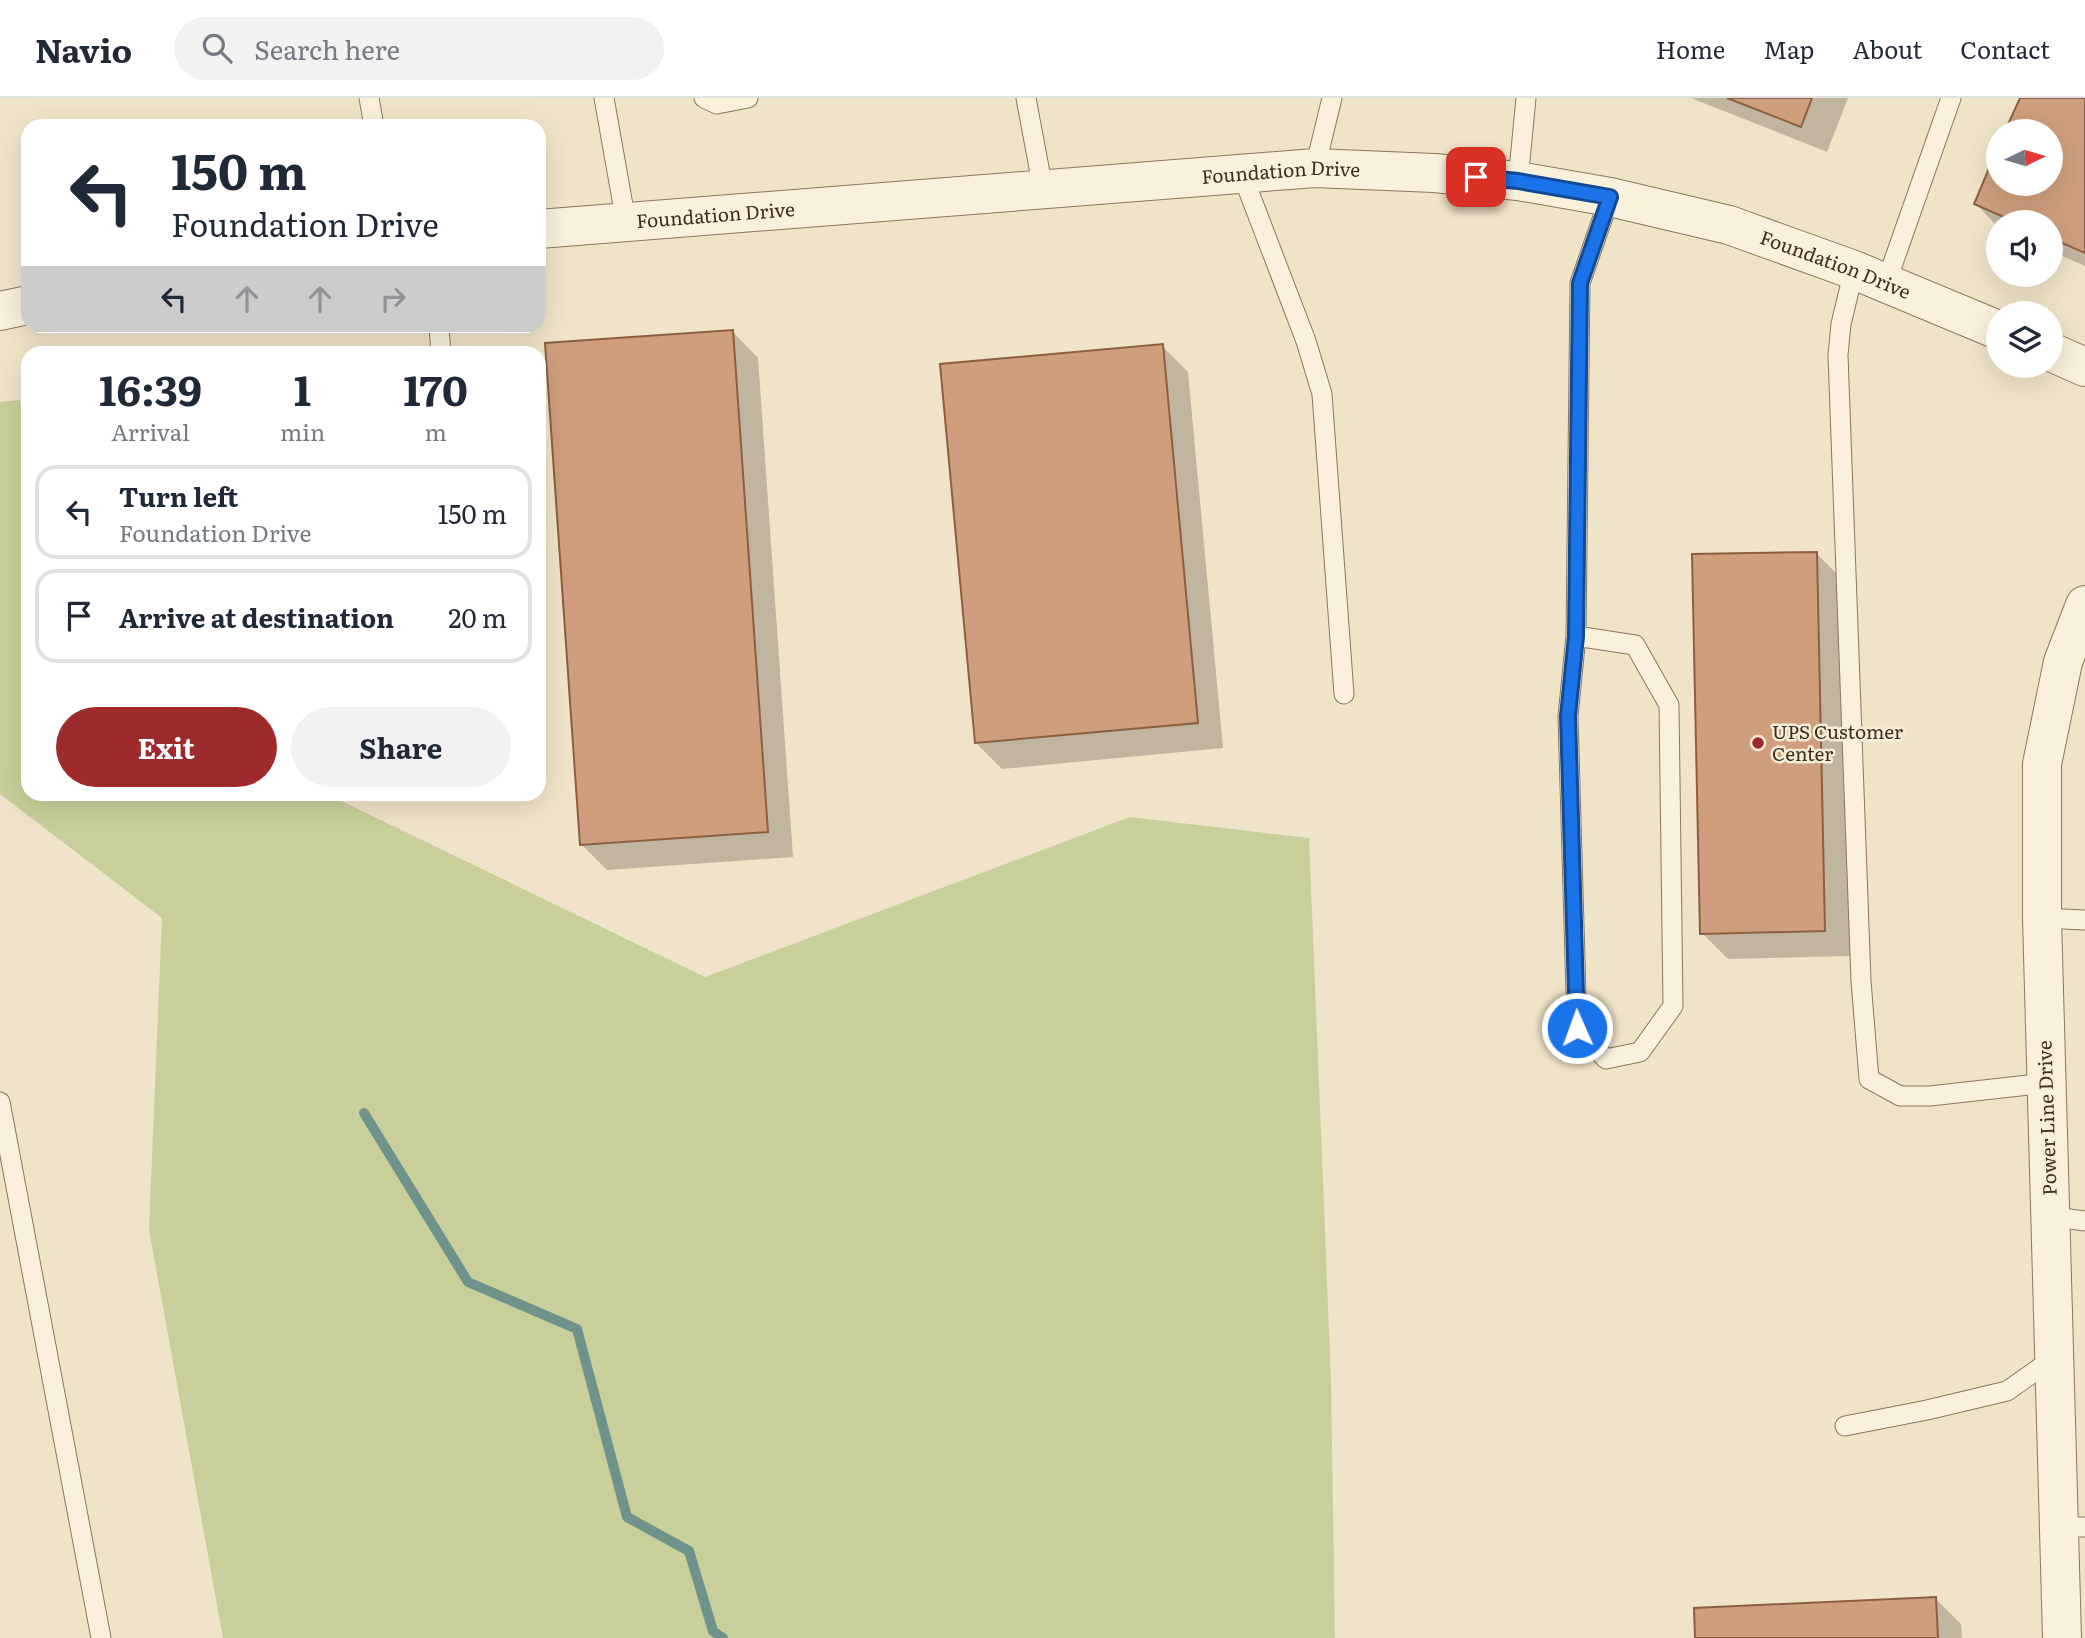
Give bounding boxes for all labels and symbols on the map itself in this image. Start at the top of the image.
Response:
north arrow [1986,119,2063,196]
pin [1446,147,1506,207]
street label: Foundation Drive [1200,153,1361,190]
street label: Foundation Drive [635,194,796,234]
street label: Foundation Drive [1757,222,1915,305]
place label: UPS Customer Center [1772,717,1903,767]
marker: UPS Customer Center [1750,735,1766,751]
position arrow [1540,991,1614,1065]
street label: Power Line Drive [2029,1040,2063,1196]

